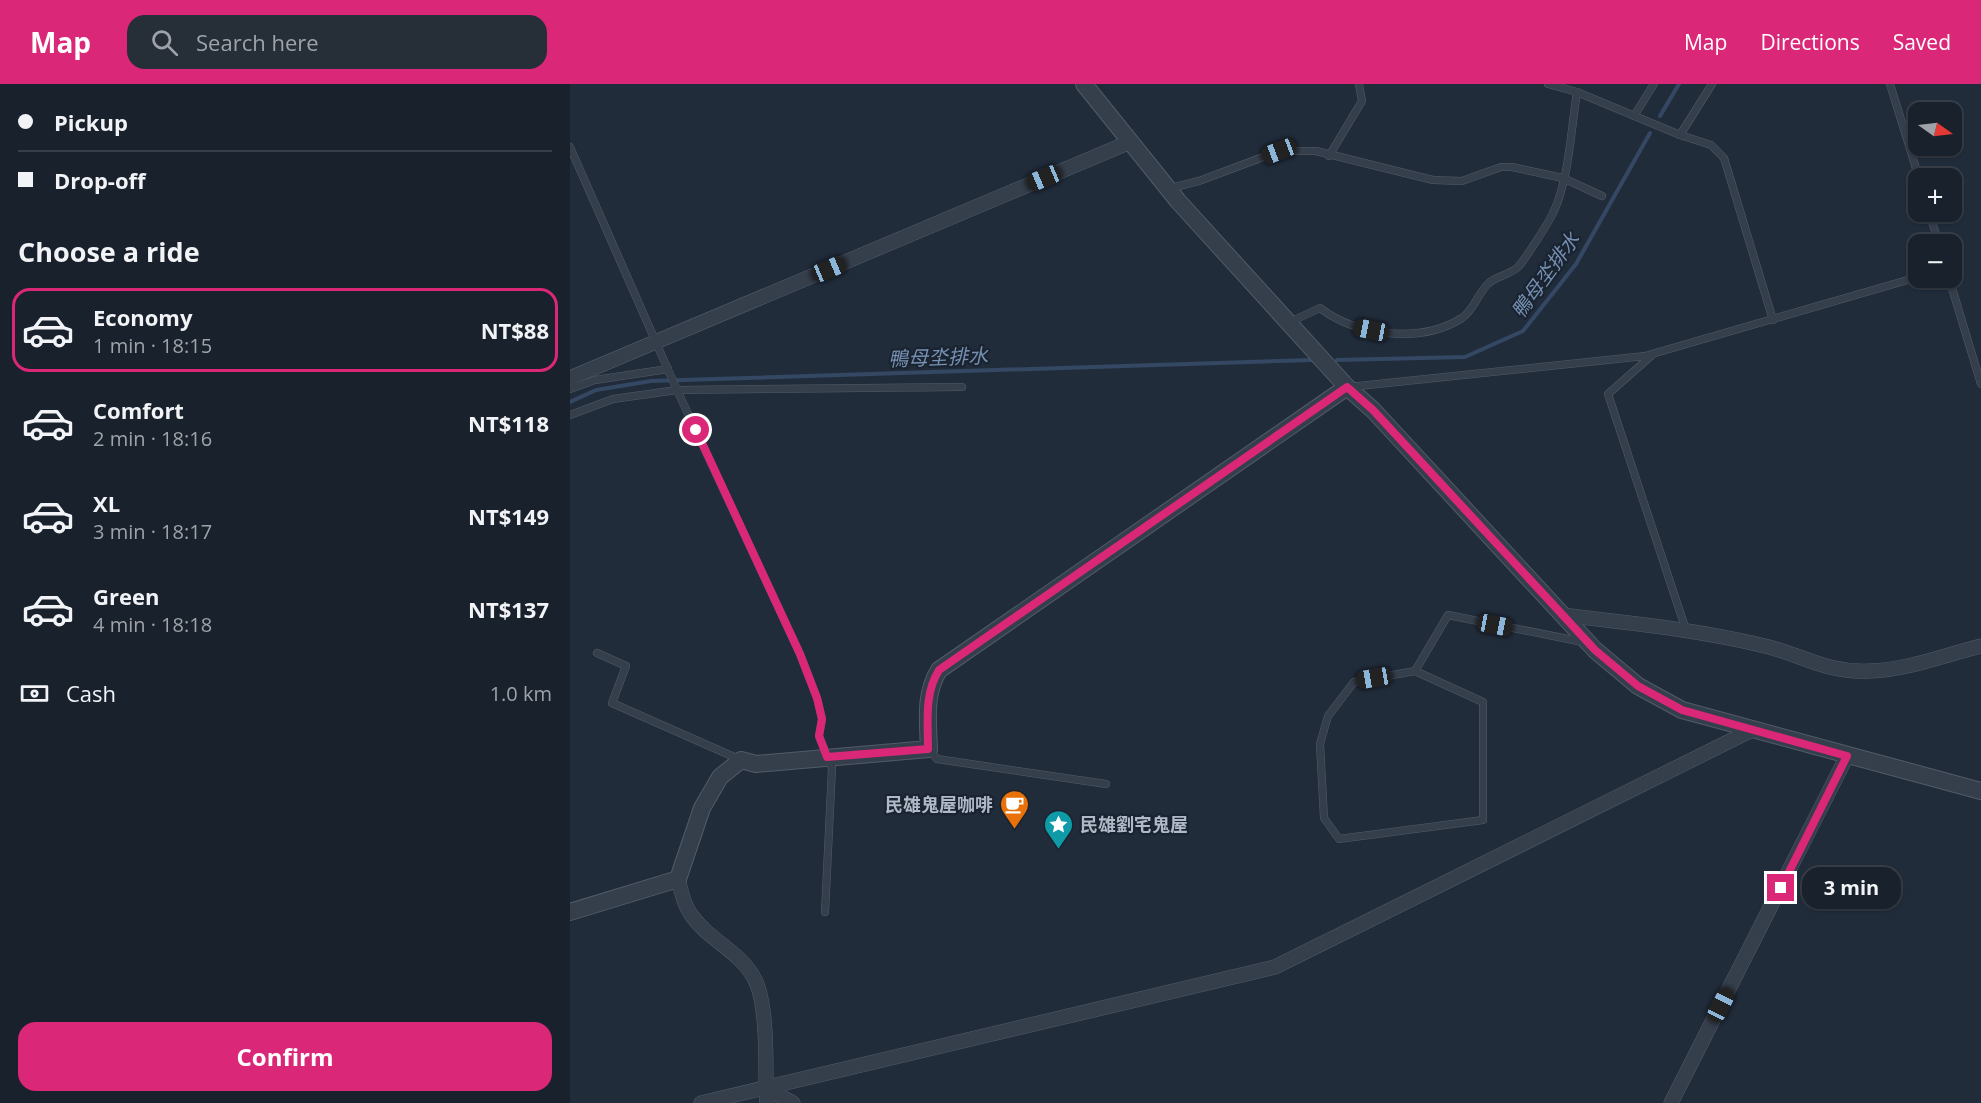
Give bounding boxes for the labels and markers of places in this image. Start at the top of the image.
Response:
cafe icon: 民雄鬼屋咖啡 [998,788,1030,830]
place label: 民雄鬼屋咖啡 [885,792,993,816]
place icon: 民雄劉宅鬼屋 [1043,808,1075,850]
place label: 民雄劉宅鬼屋 [1080,812,1188,836]

